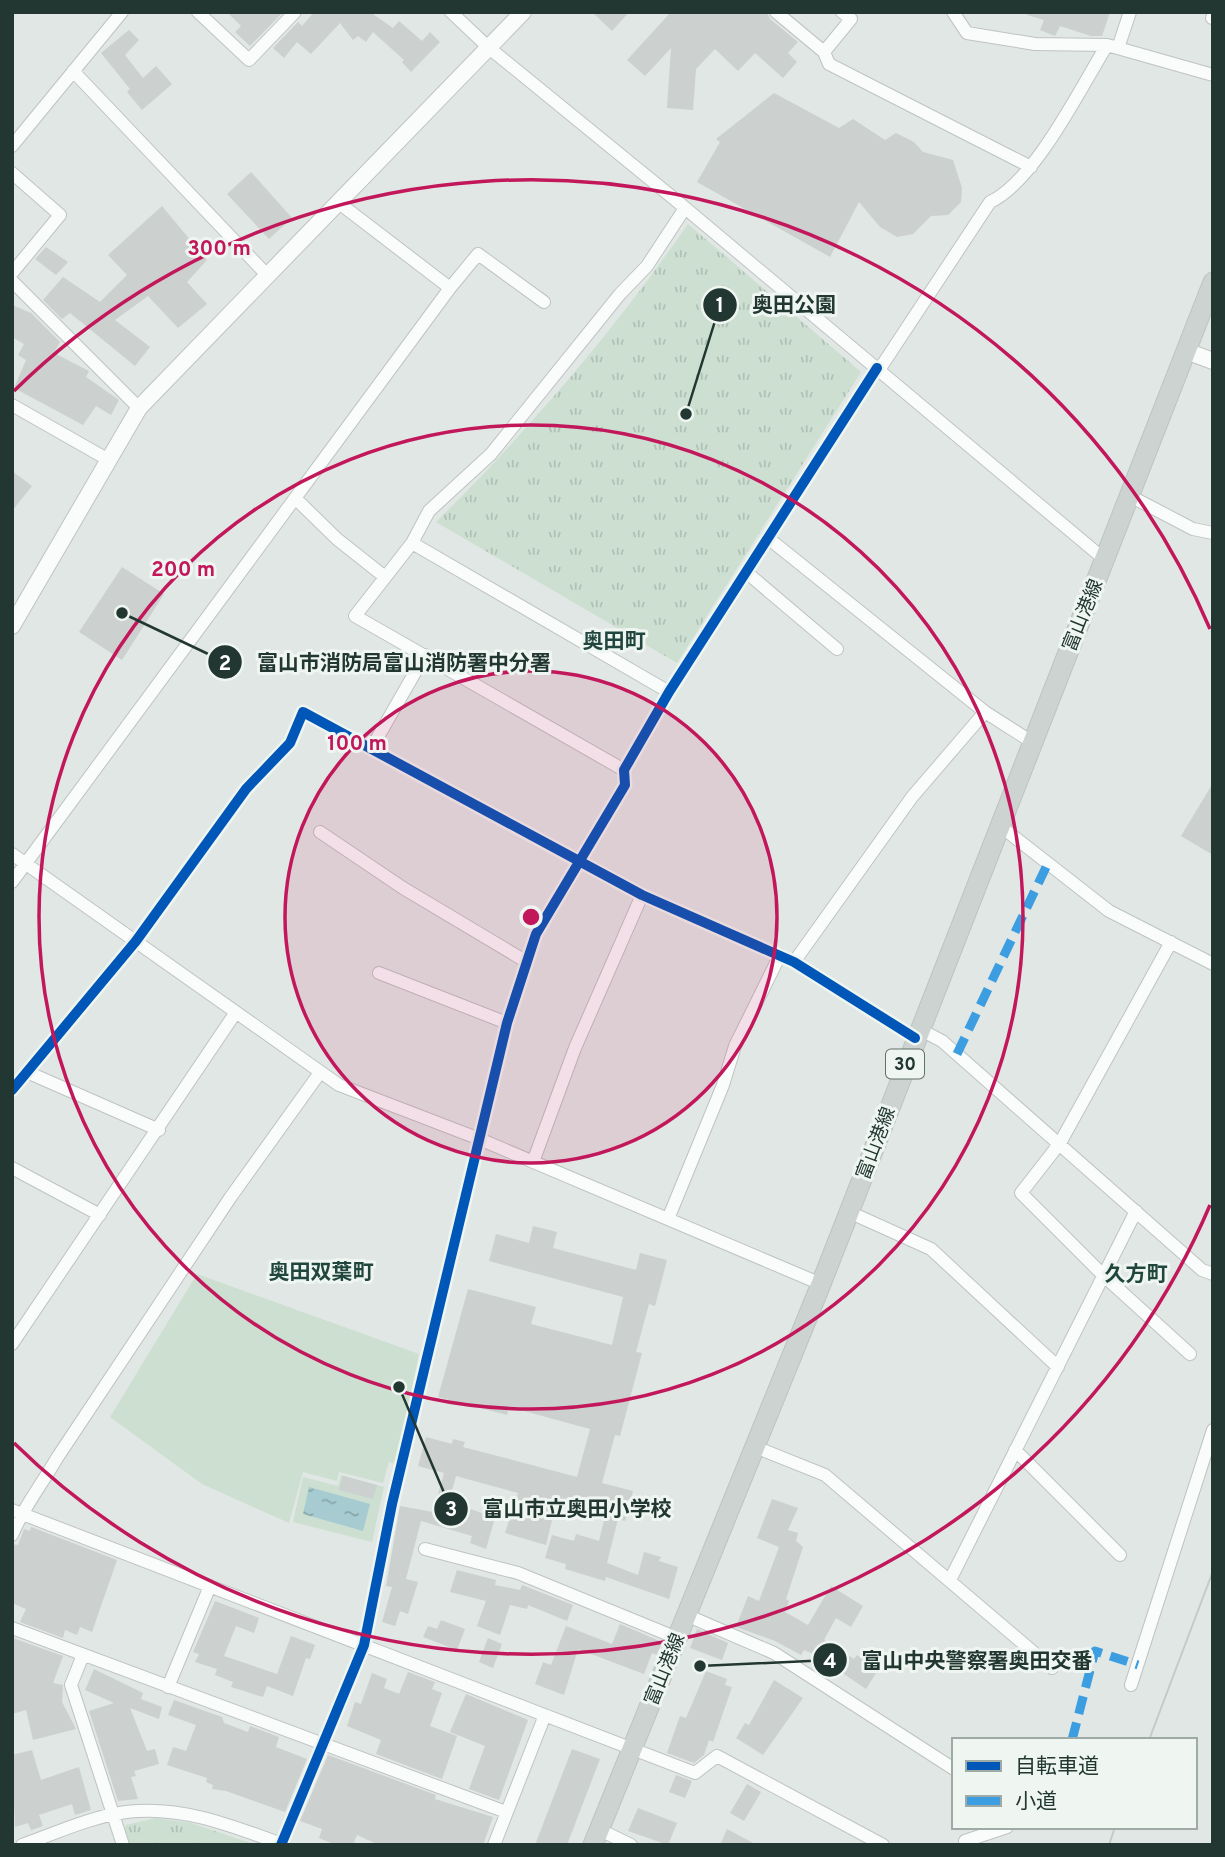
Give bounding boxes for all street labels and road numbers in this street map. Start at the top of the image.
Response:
street label: 富山港線 [1058,576,1109,655]
road number: 30 [886,1050,924,1078]
street label: 富山港線 [852,1104,902,1184]
street label: 富山港線 [640,1630,691,1709]

